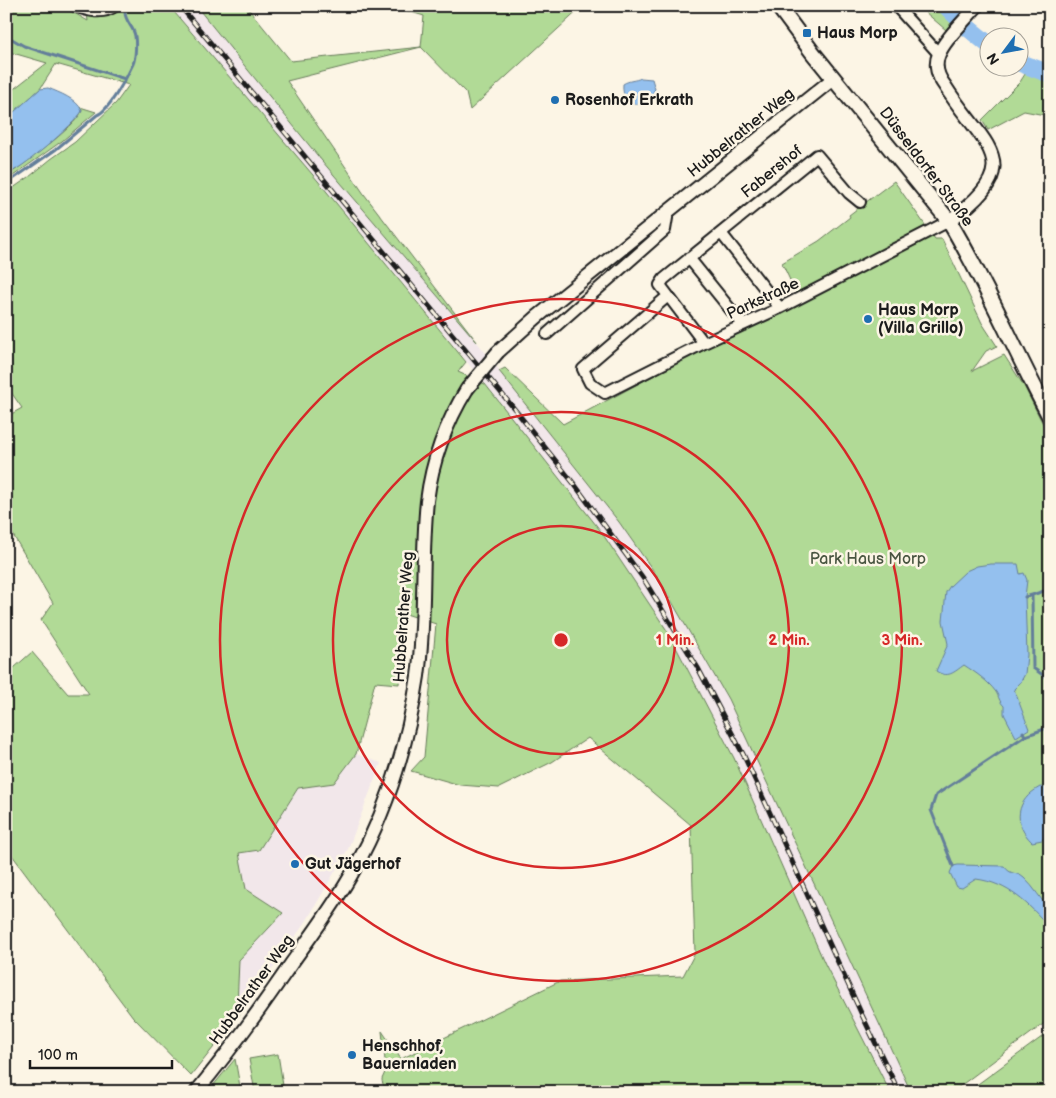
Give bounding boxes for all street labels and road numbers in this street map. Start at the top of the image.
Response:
street label: Hubbelrather Weg [684,84,798,182]
street label: Düsseldorfer Straße [875,104,977,231]
street label: Fabershof [738,142,806,202]
street label: Parkstraße [724,274,803,324]
street label: Hubbelrather Weg [390,551,418,683]
street label: Hubbelrather Weg [206,931,298,1049]

